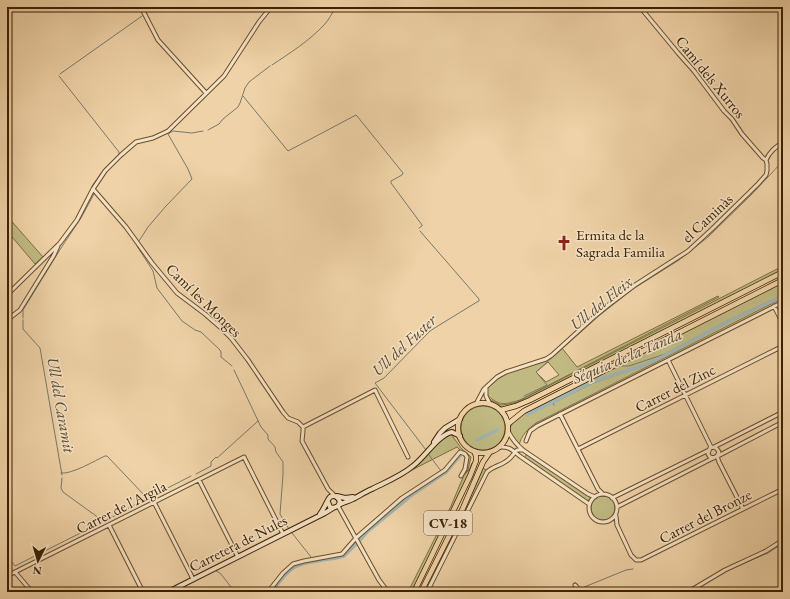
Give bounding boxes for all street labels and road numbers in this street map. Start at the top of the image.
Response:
street label: Camí dels Xurros [672,32,750,122]
street label: el Caminàs [677,189,737,246]
street label: Camí les Monges [162,259,246,341]
street label: Carrer del Zinc [632,360,718,416]
street label: Carrer de l'Argila [73,476,169,538]
street label: Carrer del Bronze [656,484,755,547]
street label: Carretera de Nules [186,510,290,576]
road number: CV-18 [424,511,472,535]

